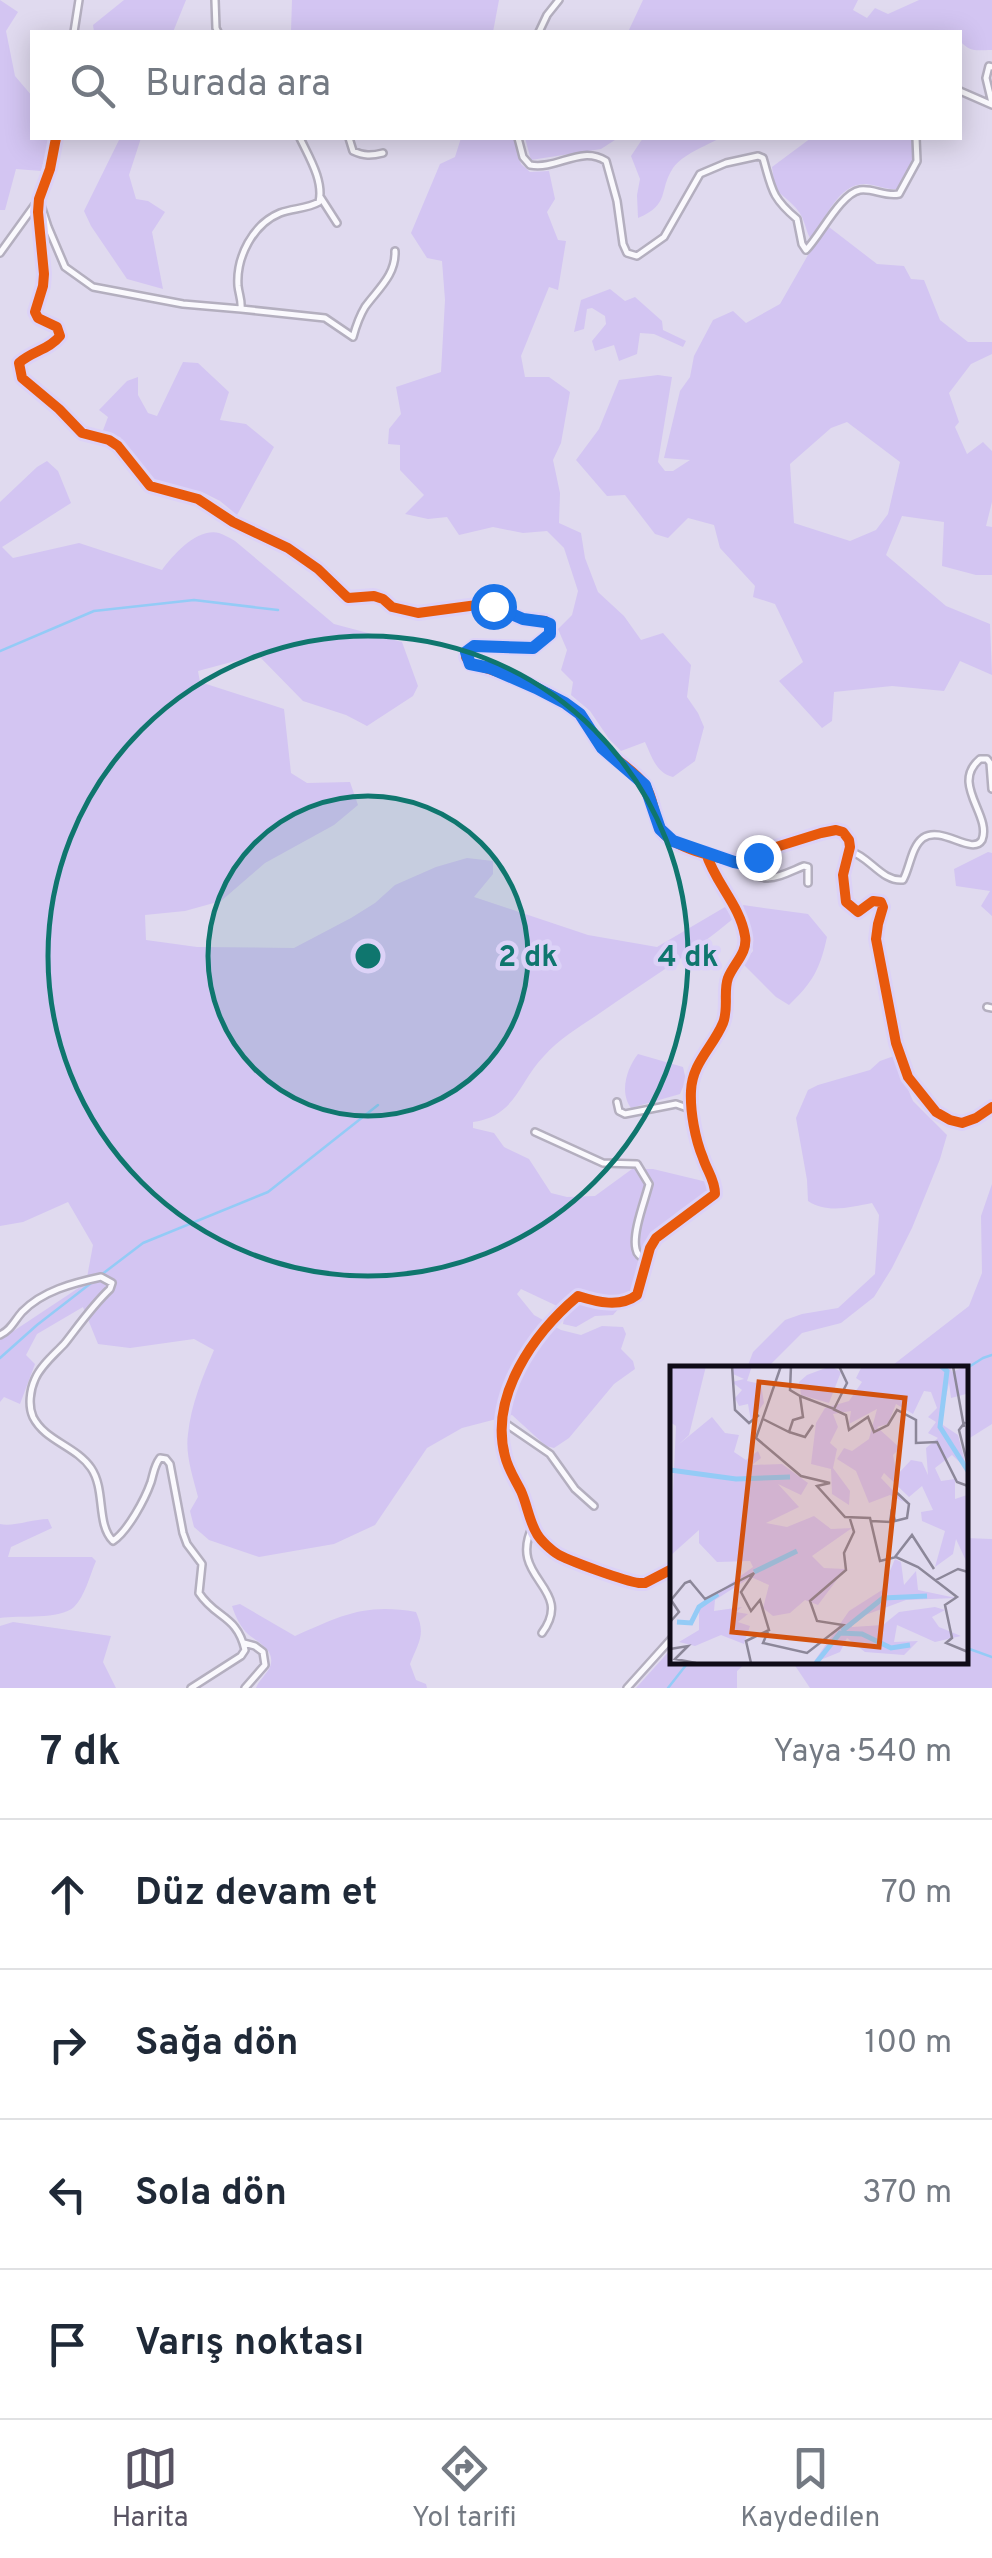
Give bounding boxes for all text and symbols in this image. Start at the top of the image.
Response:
search box [30,30,962,140]
icon: search [65,58,120,113]
text: Burada ara [145,61,331,110]
route start [471,584,517,630]
route end [736,835,782,881]
centre of rings [350,938,386,974]
text: 2 dk [498,940,558,977]
text: 4 dk [658,940,718,977]
inset map [670,1366,967,1663]
text: 7 dk [40,1727,121,1780]
text: Yaya · 540 m [773,1733,952,1773]
icon: ahead [40,1867,95,1922]
text: Düz devam et [135,1870,377,1919]
text: 70 m [881,1874,952,1914]
icon: right [40,2017,95,2072]
text: Sağa dön [135,2020,299,2069]
text: 100 m [865,2024,952,2064]
icon: left [40,2167,95,2222]
text: Sola dön [135,2170,287,2219]
text: 370 m [862,2174,952,2214]
icon: arrive [40,2317,95,2372]
text: Varış noktası [135,2320,364,2369]
tab: Harita [112,2441,189,2537]
tab: Yol tarifi [412,2441,517,2537]
tab: Kaydedilen [740,2441,880,2537]

